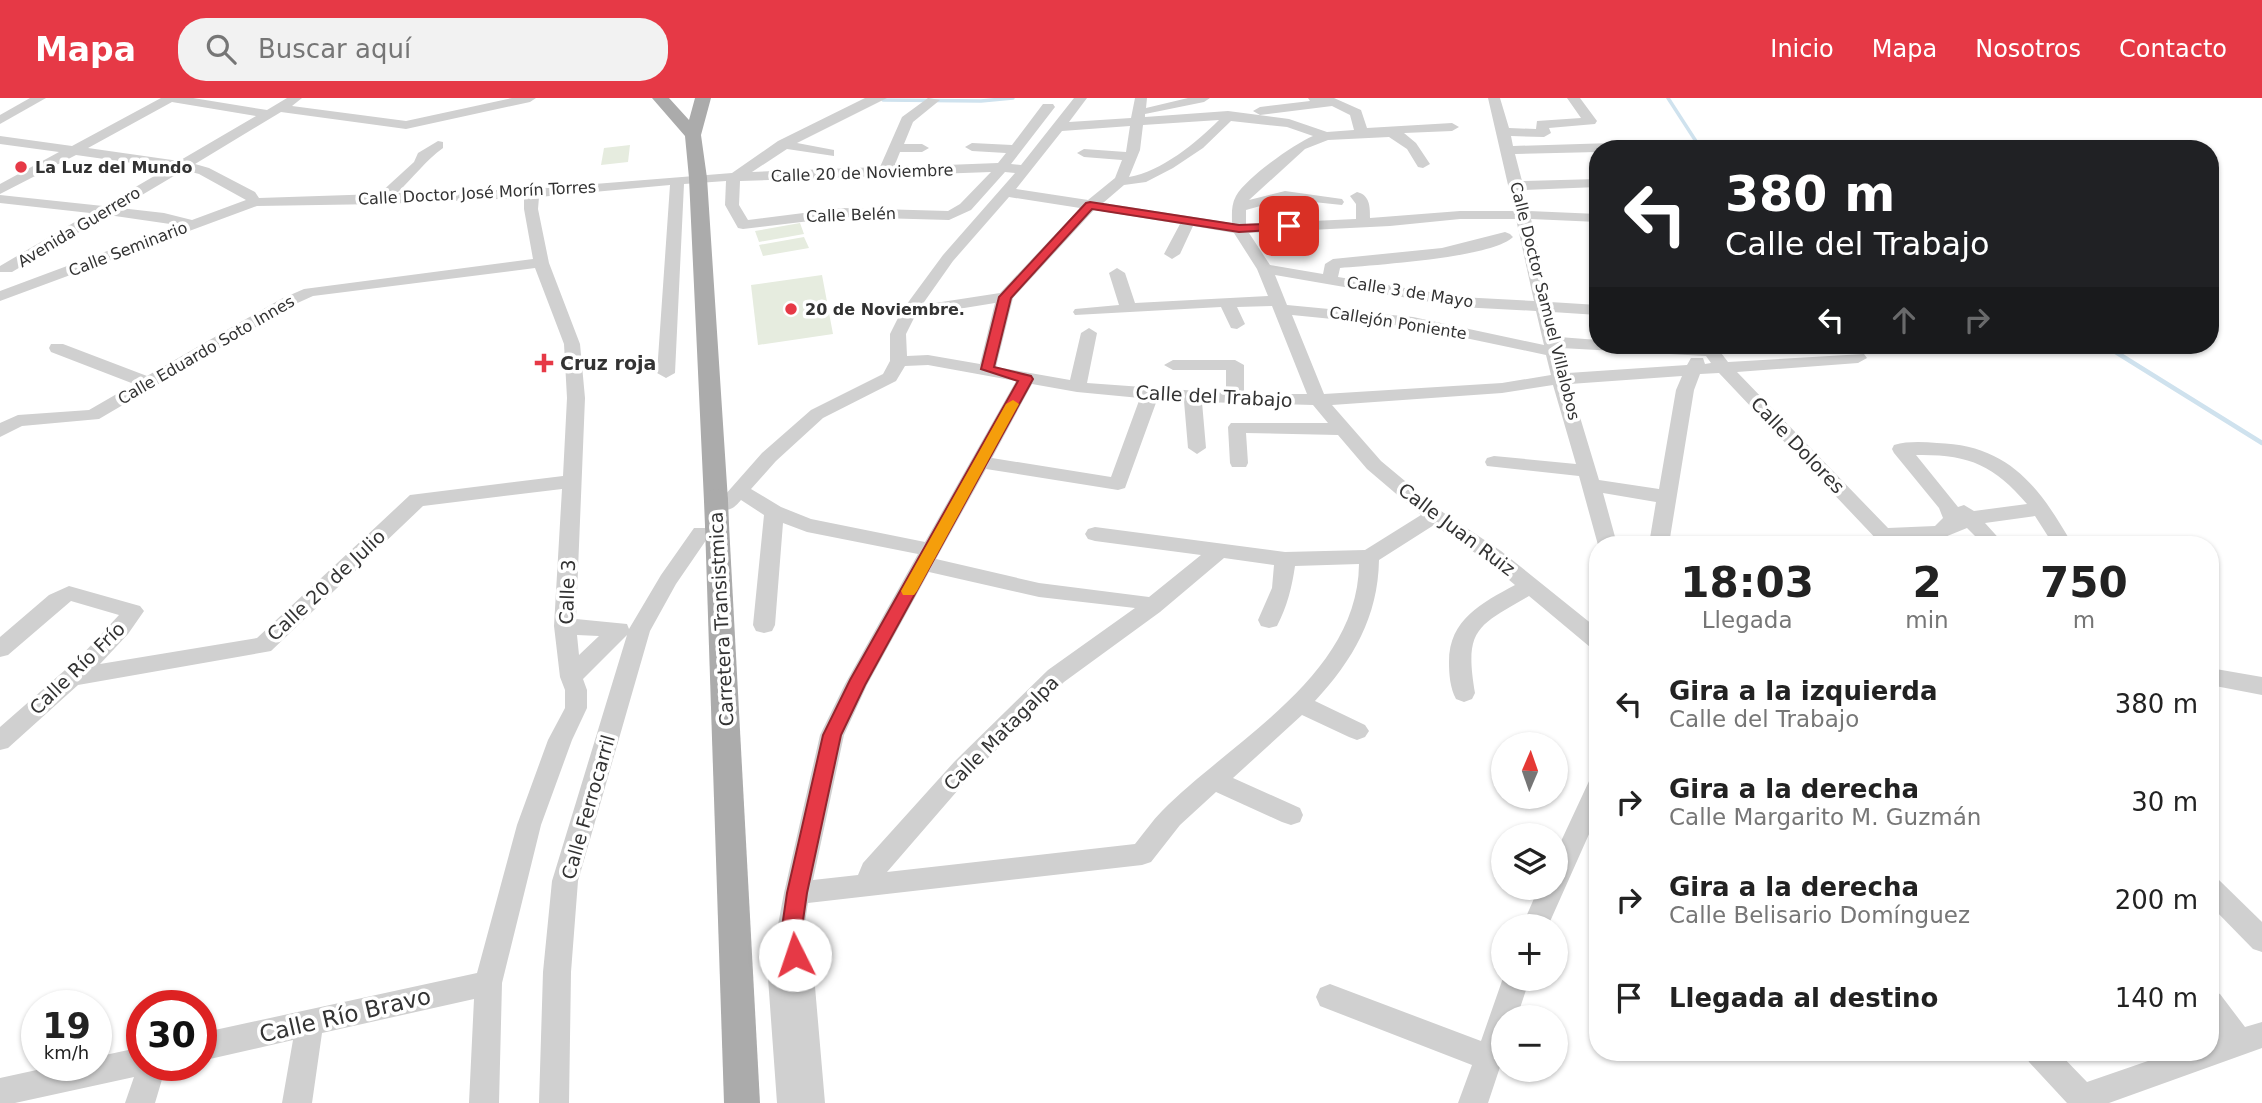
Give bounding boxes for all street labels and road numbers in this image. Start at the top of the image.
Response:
street label: Calle 20 de Noviembre [770,160,954,186]
street label: Calle Doctor José Morín Torres [357,177,597,209]
street label: Calle Doctor Samuel Villalobos [1506,180,1584,422]
street label: Avenida Guerrero [14,183,144,271]
street label: Calle Belén [806,204,896,226]
street label: Calle Seminario [66,218,190,280]
street label: Calle 3 de Mayo [1345,273,1475,311]
street label: Calle Eduardo Soto Innes [114,292,298,408]
street label: Callejón Poniente [1328,303,1468,343]
street label: Calle del Trabajo [1135,381,1293,411]
street label: Calle Dolores [1747,392,1849,498]
street label: Calle Juan Ruiz [1394,478,1520,580]
street label: Carretera Transistmica [704,511,738,727]
street label: Calle 20 de Julio [263,525,389,645]
street label: Calle 3 [555,559,579,625]
street label: Calle Río Frío [25,617,129,719]
street label: Calle Matagalpa [939,671,1063,795]
street label: Calle Ferrocarril [557,732,619,882]
street label: Calle Río Bravo [257,983,433,1047]

